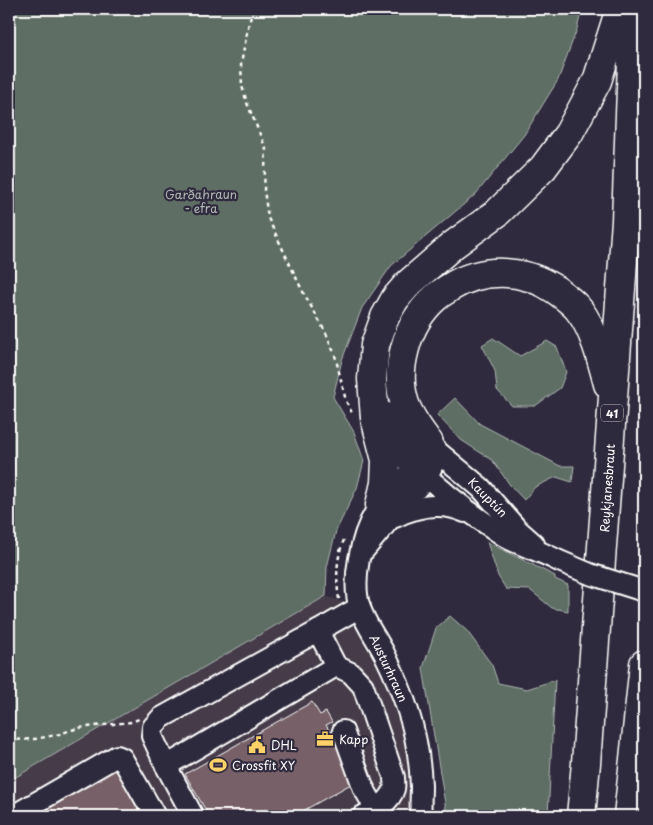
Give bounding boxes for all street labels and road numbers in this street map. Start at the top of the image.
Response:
road number: 41 [601,404,623,422]
street label: Reykjanesbraut [595,443,619,533]
street label: Kauptún [464,473,512,521]
street label: Austurhraun [365,631,413,705]

